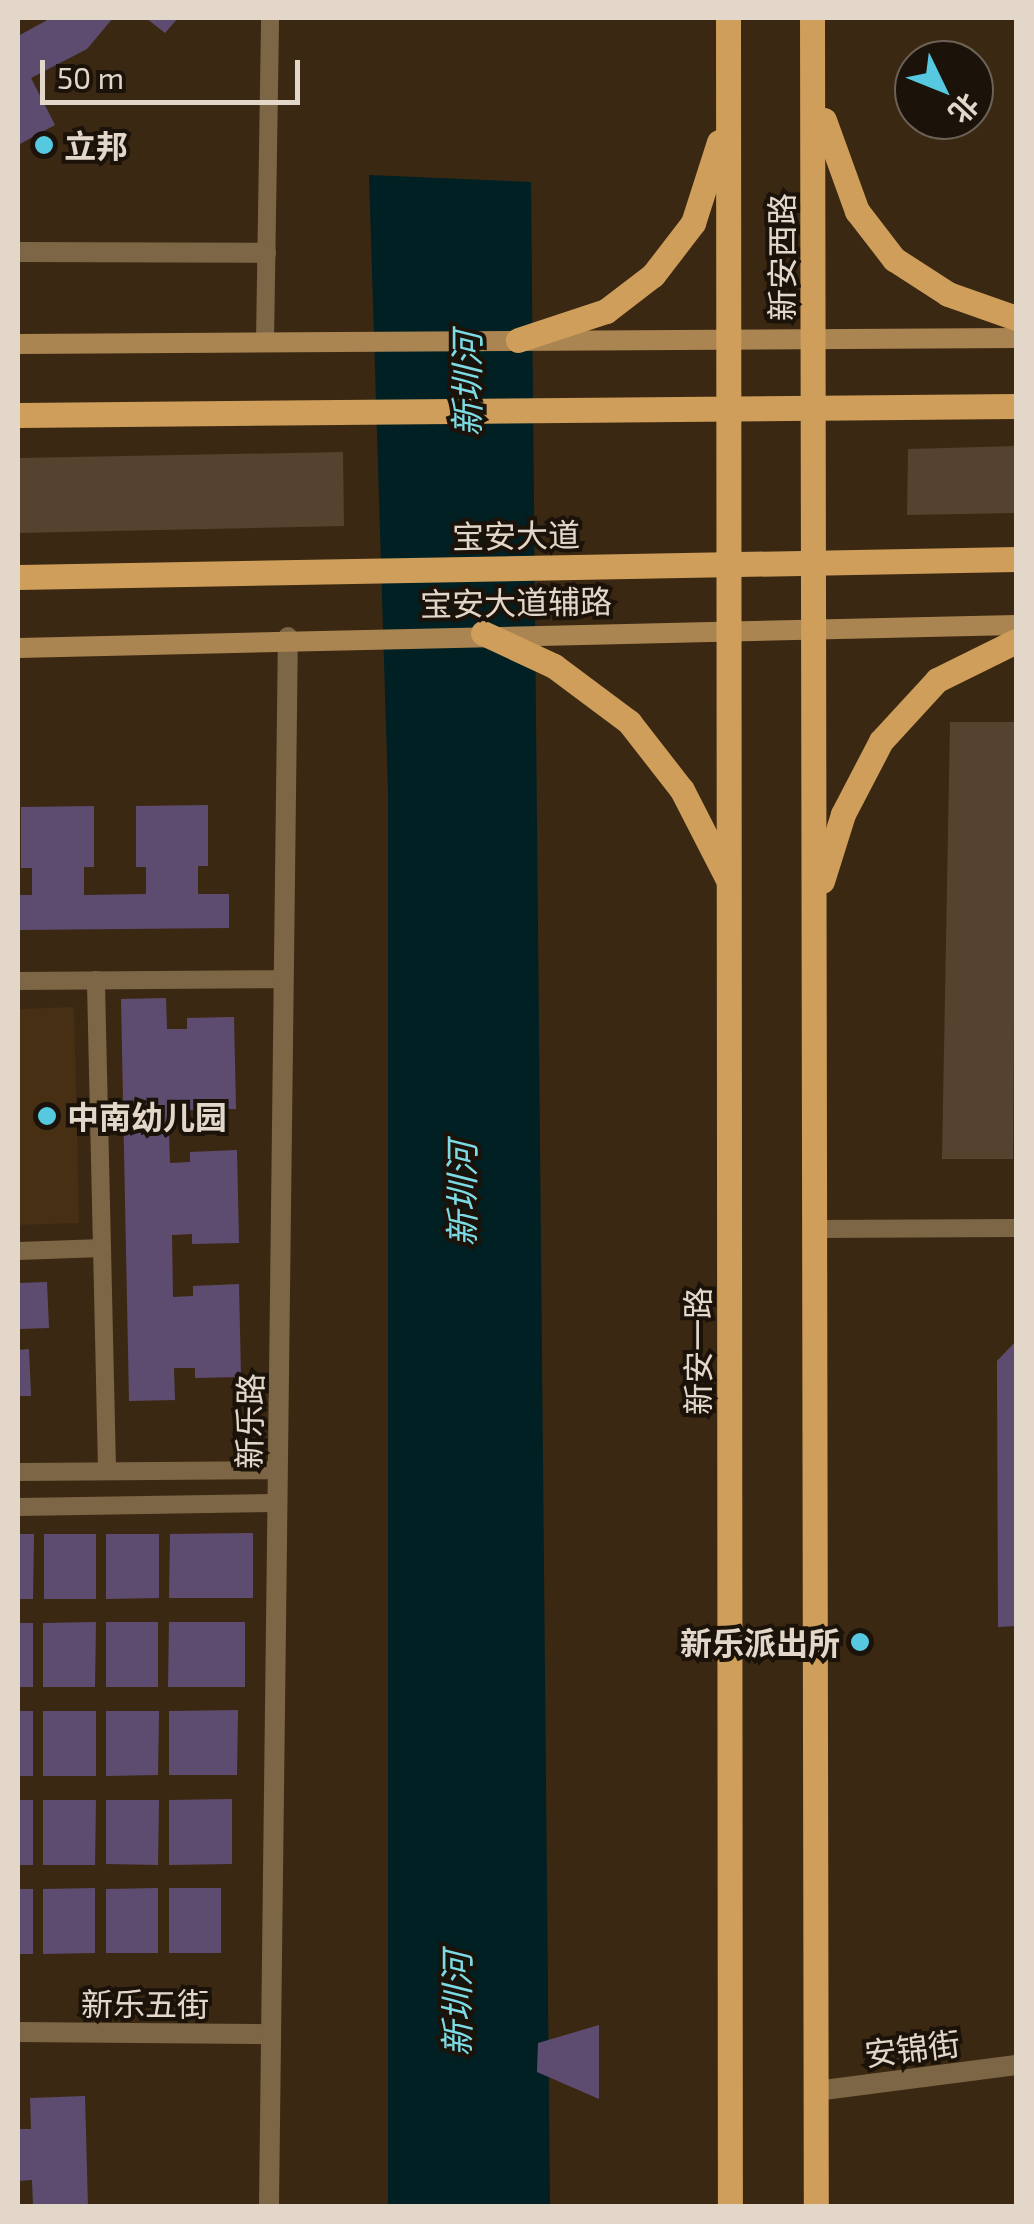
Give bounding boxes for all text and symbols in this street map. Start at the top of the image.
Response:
scale bar [45,40,305,102]
north arrow [894,40,994,140]
text: 50 m [57,59,124,95]
text: 北 [942,87,986,131]
place label: 立邦 [64,126,128,164]
marker: 立邦 [33,134,55,156]
street label: 新安西路 [762,193,800,321]
water label: 新圳河 [445,332,487,436]
street label: 宝安大道 [452,515,580,555]
street label: 宝安大道辅路 [420,581,612,623]
place label: 中南幼儿园 [67,1097,227,1135]
marker: 中南幼儿园 [36,1105,58,1127]
water label: 新圳河 [440,1142,482,1246]
street label: 新安一路 [678,1287,716,1415]
street label: 新乐路 [229,1373,269,1469]
place label: 新乐派出所 [680,1623,840,1661]
marker: 新乐派出所 [849,1631,871,1653]
water label: 新圳河 [435,1952,477,2056]
street label: 新乐五街 [81,1984,209,2022]
street label: 安锦街 [862,2023,962,2073]

